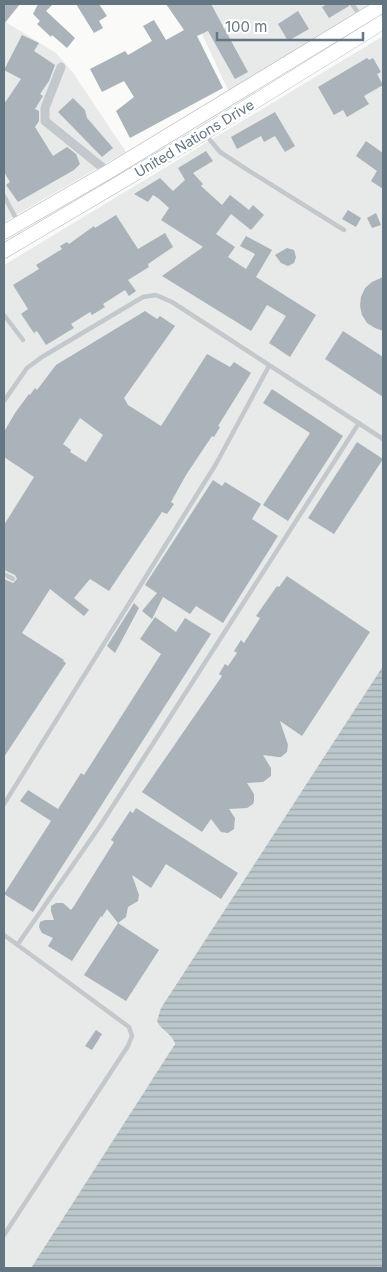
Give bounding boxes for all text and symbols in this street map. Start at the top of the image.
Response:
scale bar [217,10,363,42]
text: 100 m [225,17,267,36]
street label: United Nations Drive [131,96,257,180]

